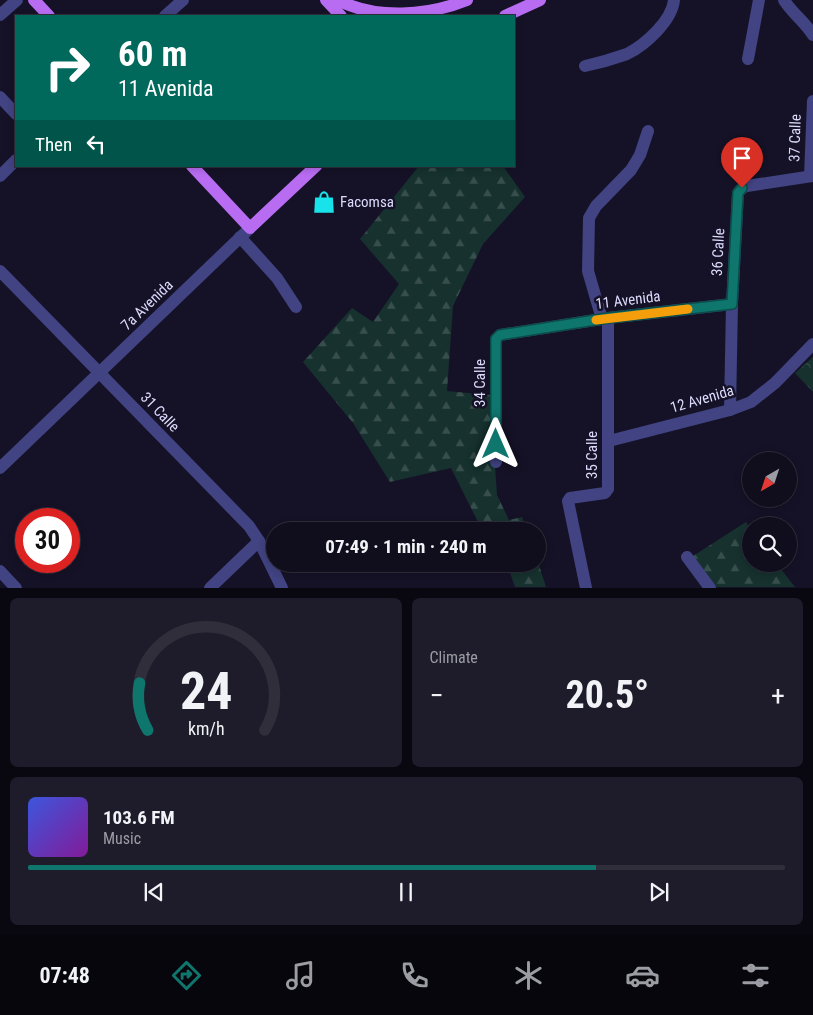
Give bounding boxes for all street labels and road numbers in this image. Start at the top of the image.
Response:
street label: 37 Calle [785,114,805,162]
street label: 36 Calle [708,228,728,276]
street label: 7a Avenida [117,276,177,334]
street label: 11 Avenida [595,287,661,313]
street label: 34 Calle [471,359,489,407]
street label: 12 Avenida [668,381,736,417]
street label: 31 Calle [137,389,183,435]
street label: 35 Calle [583,431,601,479]

